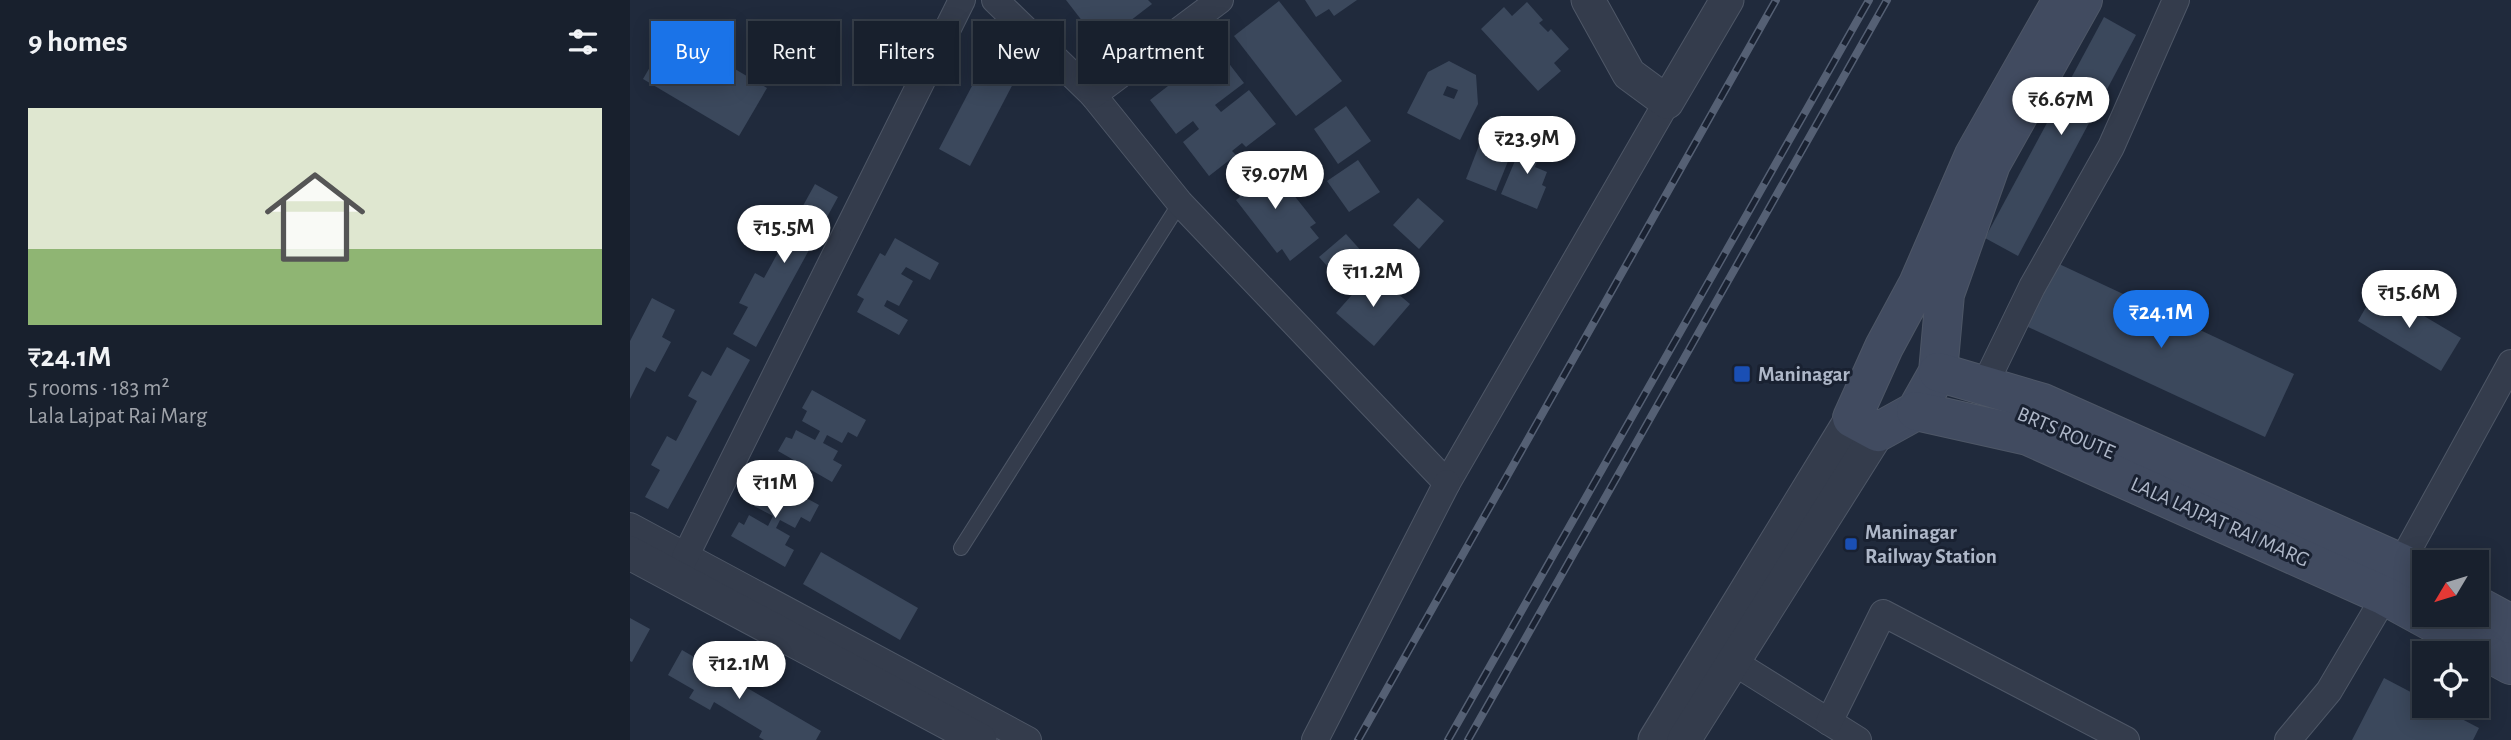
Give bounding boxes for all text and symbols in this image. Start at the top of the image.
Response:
chip: Buy [651,21,734,84]
chip: Rent [748,21,840,84]
chip: Filters [854,21,959,84]
chip: New [973,21,1064,84]
chip: Apartment [1078,21,1228,84]
icon: filters [564,23,602,61]
text: 9 homes [28,27,128,57]
pin: ₹6.67M [2004,78,2118,137]
text: ₹6.67M [2028,88,2094,111]
pin: ₹23.9M [1470,116,1584,176]
text: ₹23.9M [1494,127,1560,150]
pin: ₹9.07M [1218,152,1332,211]
icon: home [252,154,378,280]
text: ₹9.07M [1242,162,1308,185]
pin: ₹15.5M [727,205,841,265]
text: ₹15.5M [753,216,815,239]
pin: ₹11.2M [1316,250,1430,309]
text: ₹11.2M [1343,260,1403,283]
pin: ₹15.6M [2352,270,2466,330]
text: ₹15.6M [2378,281,2440,304]
pin: ₹24.1M [2104,290,2218,350]
text: ₹24.1M [2129,301,2193,324]
text: ₹24.1M [28,342,111,372]
marker: Maninagar [1732,364,1752,384]
place label: Maninagar [1758,364,1851,385]
text: 5 rooms · 183 m² [28,377,169,400]
street label: BRTS ROUTE [2014,403,2118,463]
text: Lala Lajpat Rai Marg [28,405,207,428]
pin: ₹11M [734,461,816,520]
text: ₹11M [753,471,797,494]
street label: LALA LAJPAT RAI MARG [2128,473,2312,571]
place label: Maninagar Railway Station [1865,522,1997,567]
marker: Maninagar Railway Station [1843,536,1859,552]
north arrow [2412,550,2488,626]
map controls [2412,550,2489,718]
button: locate [2412,641,2489,718]
pin: ₹12.1M [682,642,796,701]
text: ₹12.1M [709,652,769,675]

